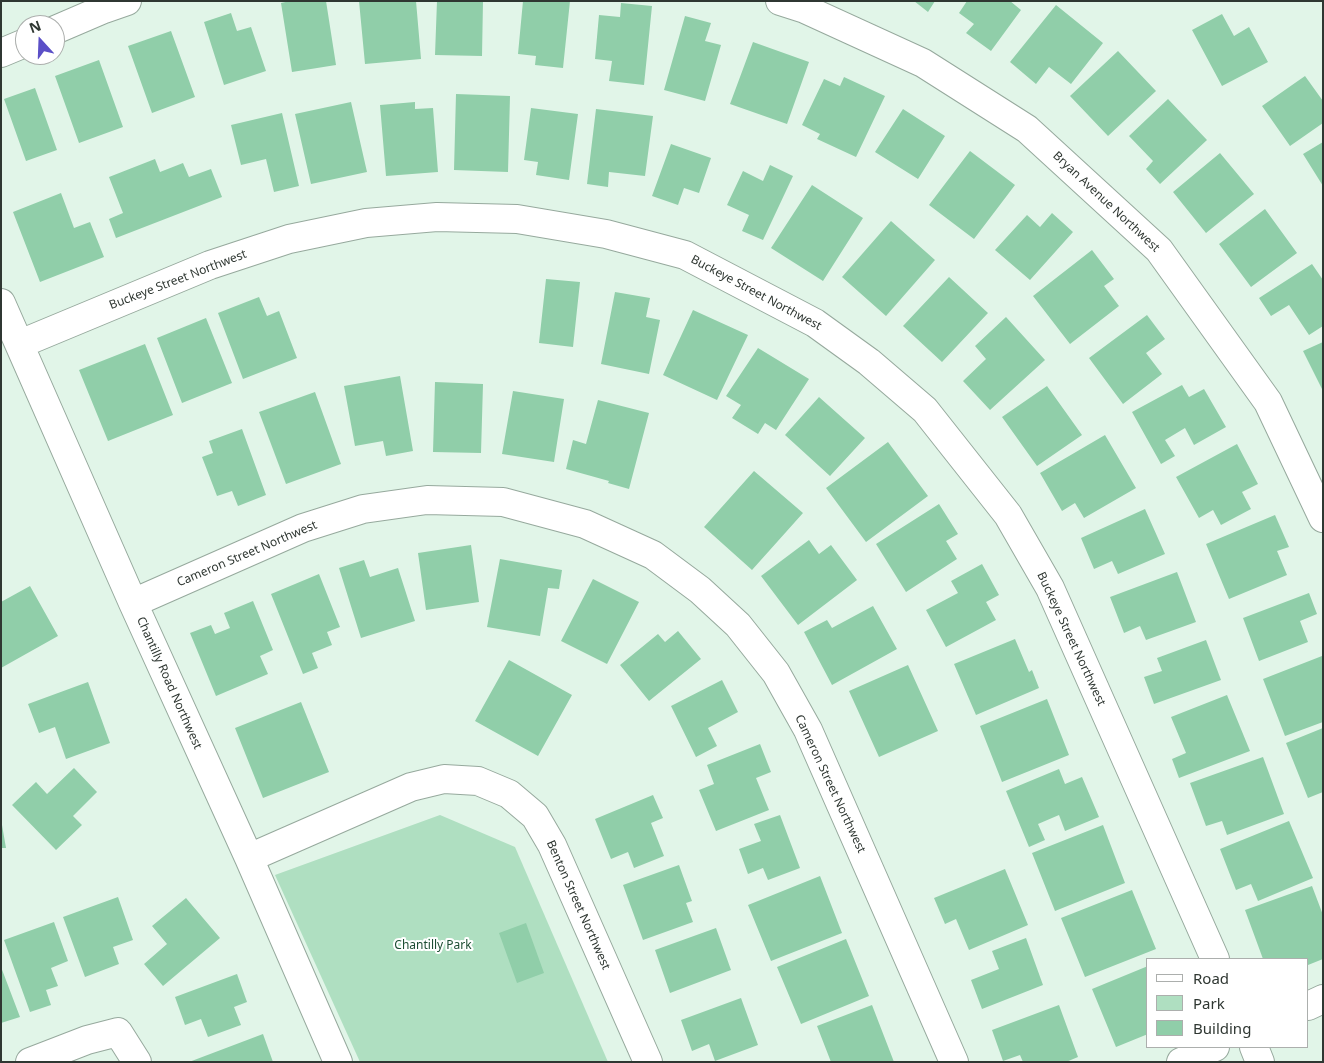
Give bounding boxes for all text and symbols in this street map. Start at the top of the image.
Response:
north arrow [15,15,65,65]
text: N [26,16,44,37]
street label: Bryan Avenue Northwest [1050,149,1162,255]
street label: Buckeye Street Northwest [107,247,249,313]
street label: Buckeye Street Northwest [688,252,824,334]
street label: Cameron Street Northwest [175,518,319,590]
street label: Buckeye Street Northwest [1034,570,1108,708]
street label: Chantilly Road Northwest [133,615,205,751]
street label: Cameron Street Northwest [792,713,868,855]
street label: Benton Street Northwest [543,838,613,972]
park label: Chantilly Park [394,939,472,953]
legend [1146,958,1309,1048]
text: Road [1193,968,1229,988]
text: Park [1193,993,1225,1013]
text: Building [1193,1018,1251,1038]

